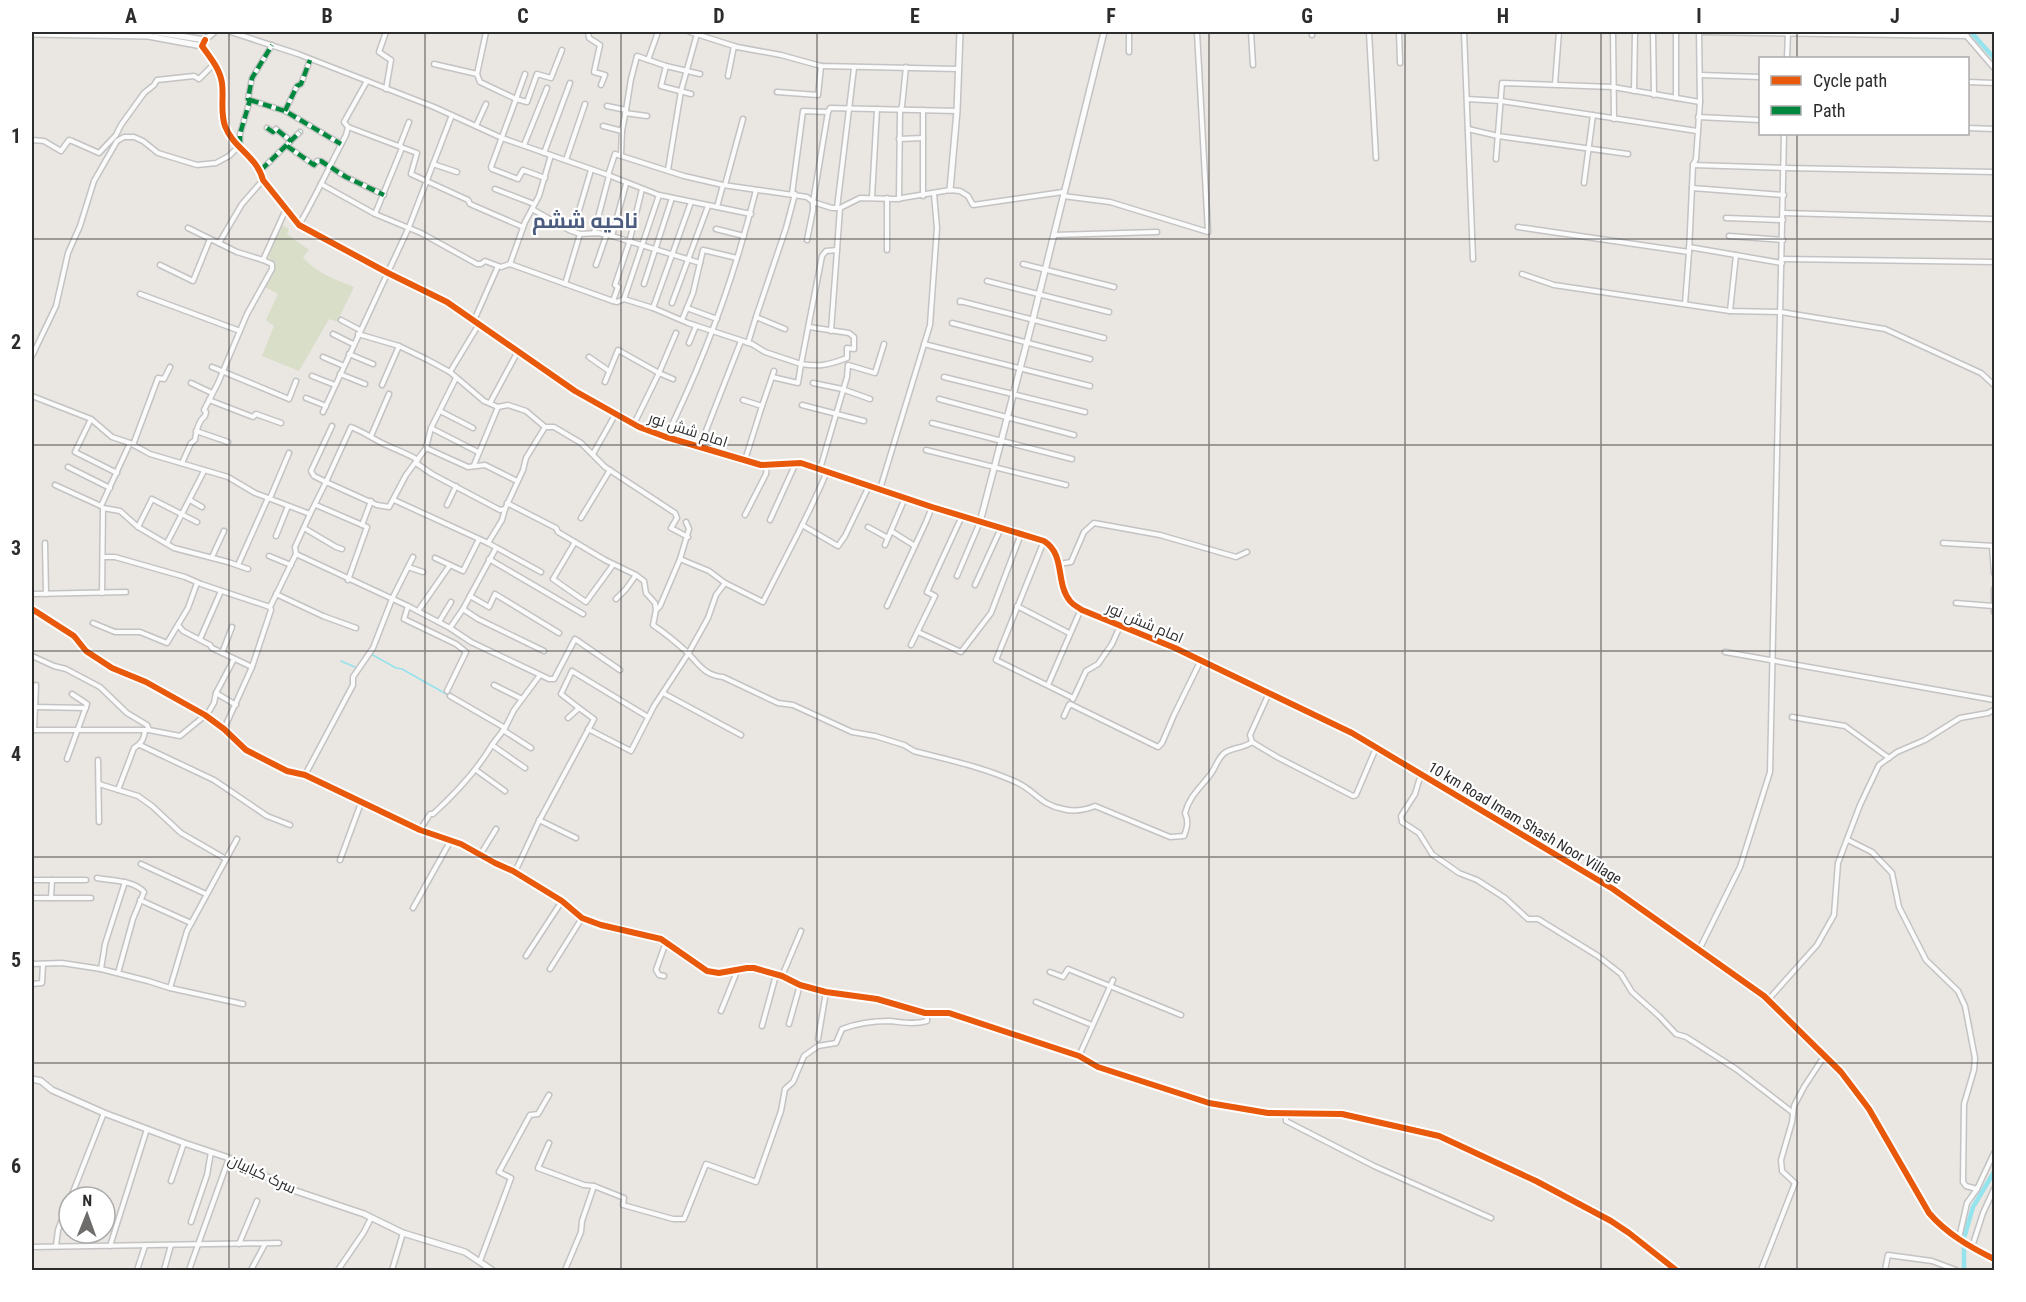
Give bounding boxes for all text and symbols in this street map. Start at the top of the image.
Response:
text: A [125,4,137,28]
text: B [321,4,333,28]
text: C [517,4,529,28]
text: D [713,4,725,28]
text: E [910,4,920,28]
text: F [1106,4,1116,28]
text: G [1301,4,1313,28]
text: H [1497,4,1509,28]
text: I [1696,4,1702,28]
text: J [1890,4,1900,28]
legend [1759,57,1969,135]
text: Cycle path [1813,70,1887,91]
text: Path [1813,100,1846,121]
text: 1 [11,124,21,148]
district label: ناحیه ششم [532,209,638,235]
text: 2 [11,330,21,354]
street label: امام شش نور [645,408,730,452]
text: 3 [11,536,21,560]
street label: امام شش نور [1102,598,1186,648]
text: 4 [11,742,21,766]
street label: 10 km Road Imam Shash Noor Village [1425,758,1625,888]
text: 5 [11,948,21,972]
street label: سرک کبابیان [225,1150,299,1198]
text: 6 [11,1154,21,1178]
north arrow [57,1185,117,1245]
text: N [82,1191,92,1210]

